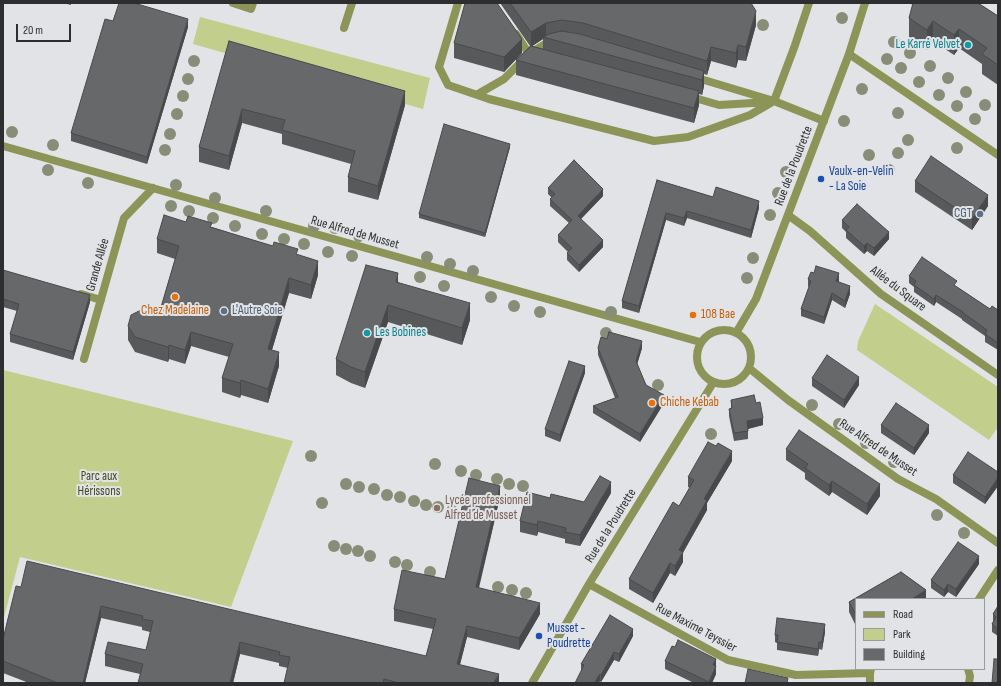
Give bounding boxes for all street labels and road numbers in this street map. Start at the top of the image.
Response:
street label: Rue de la Poudrette [772,124,816,208]
street label: Rue Alfred de Musset [309,213,401,253]
street label: Grande Allée [83,237,113,293]
street label: Allée du Square [867,263,929,315]
street label: Rue Alfred de Musset [836,416,920,480]
street label: Rue de la Poudrette [582,486,640,566]
street label: Rue Maxime Teyssier [653,600,739,656]

